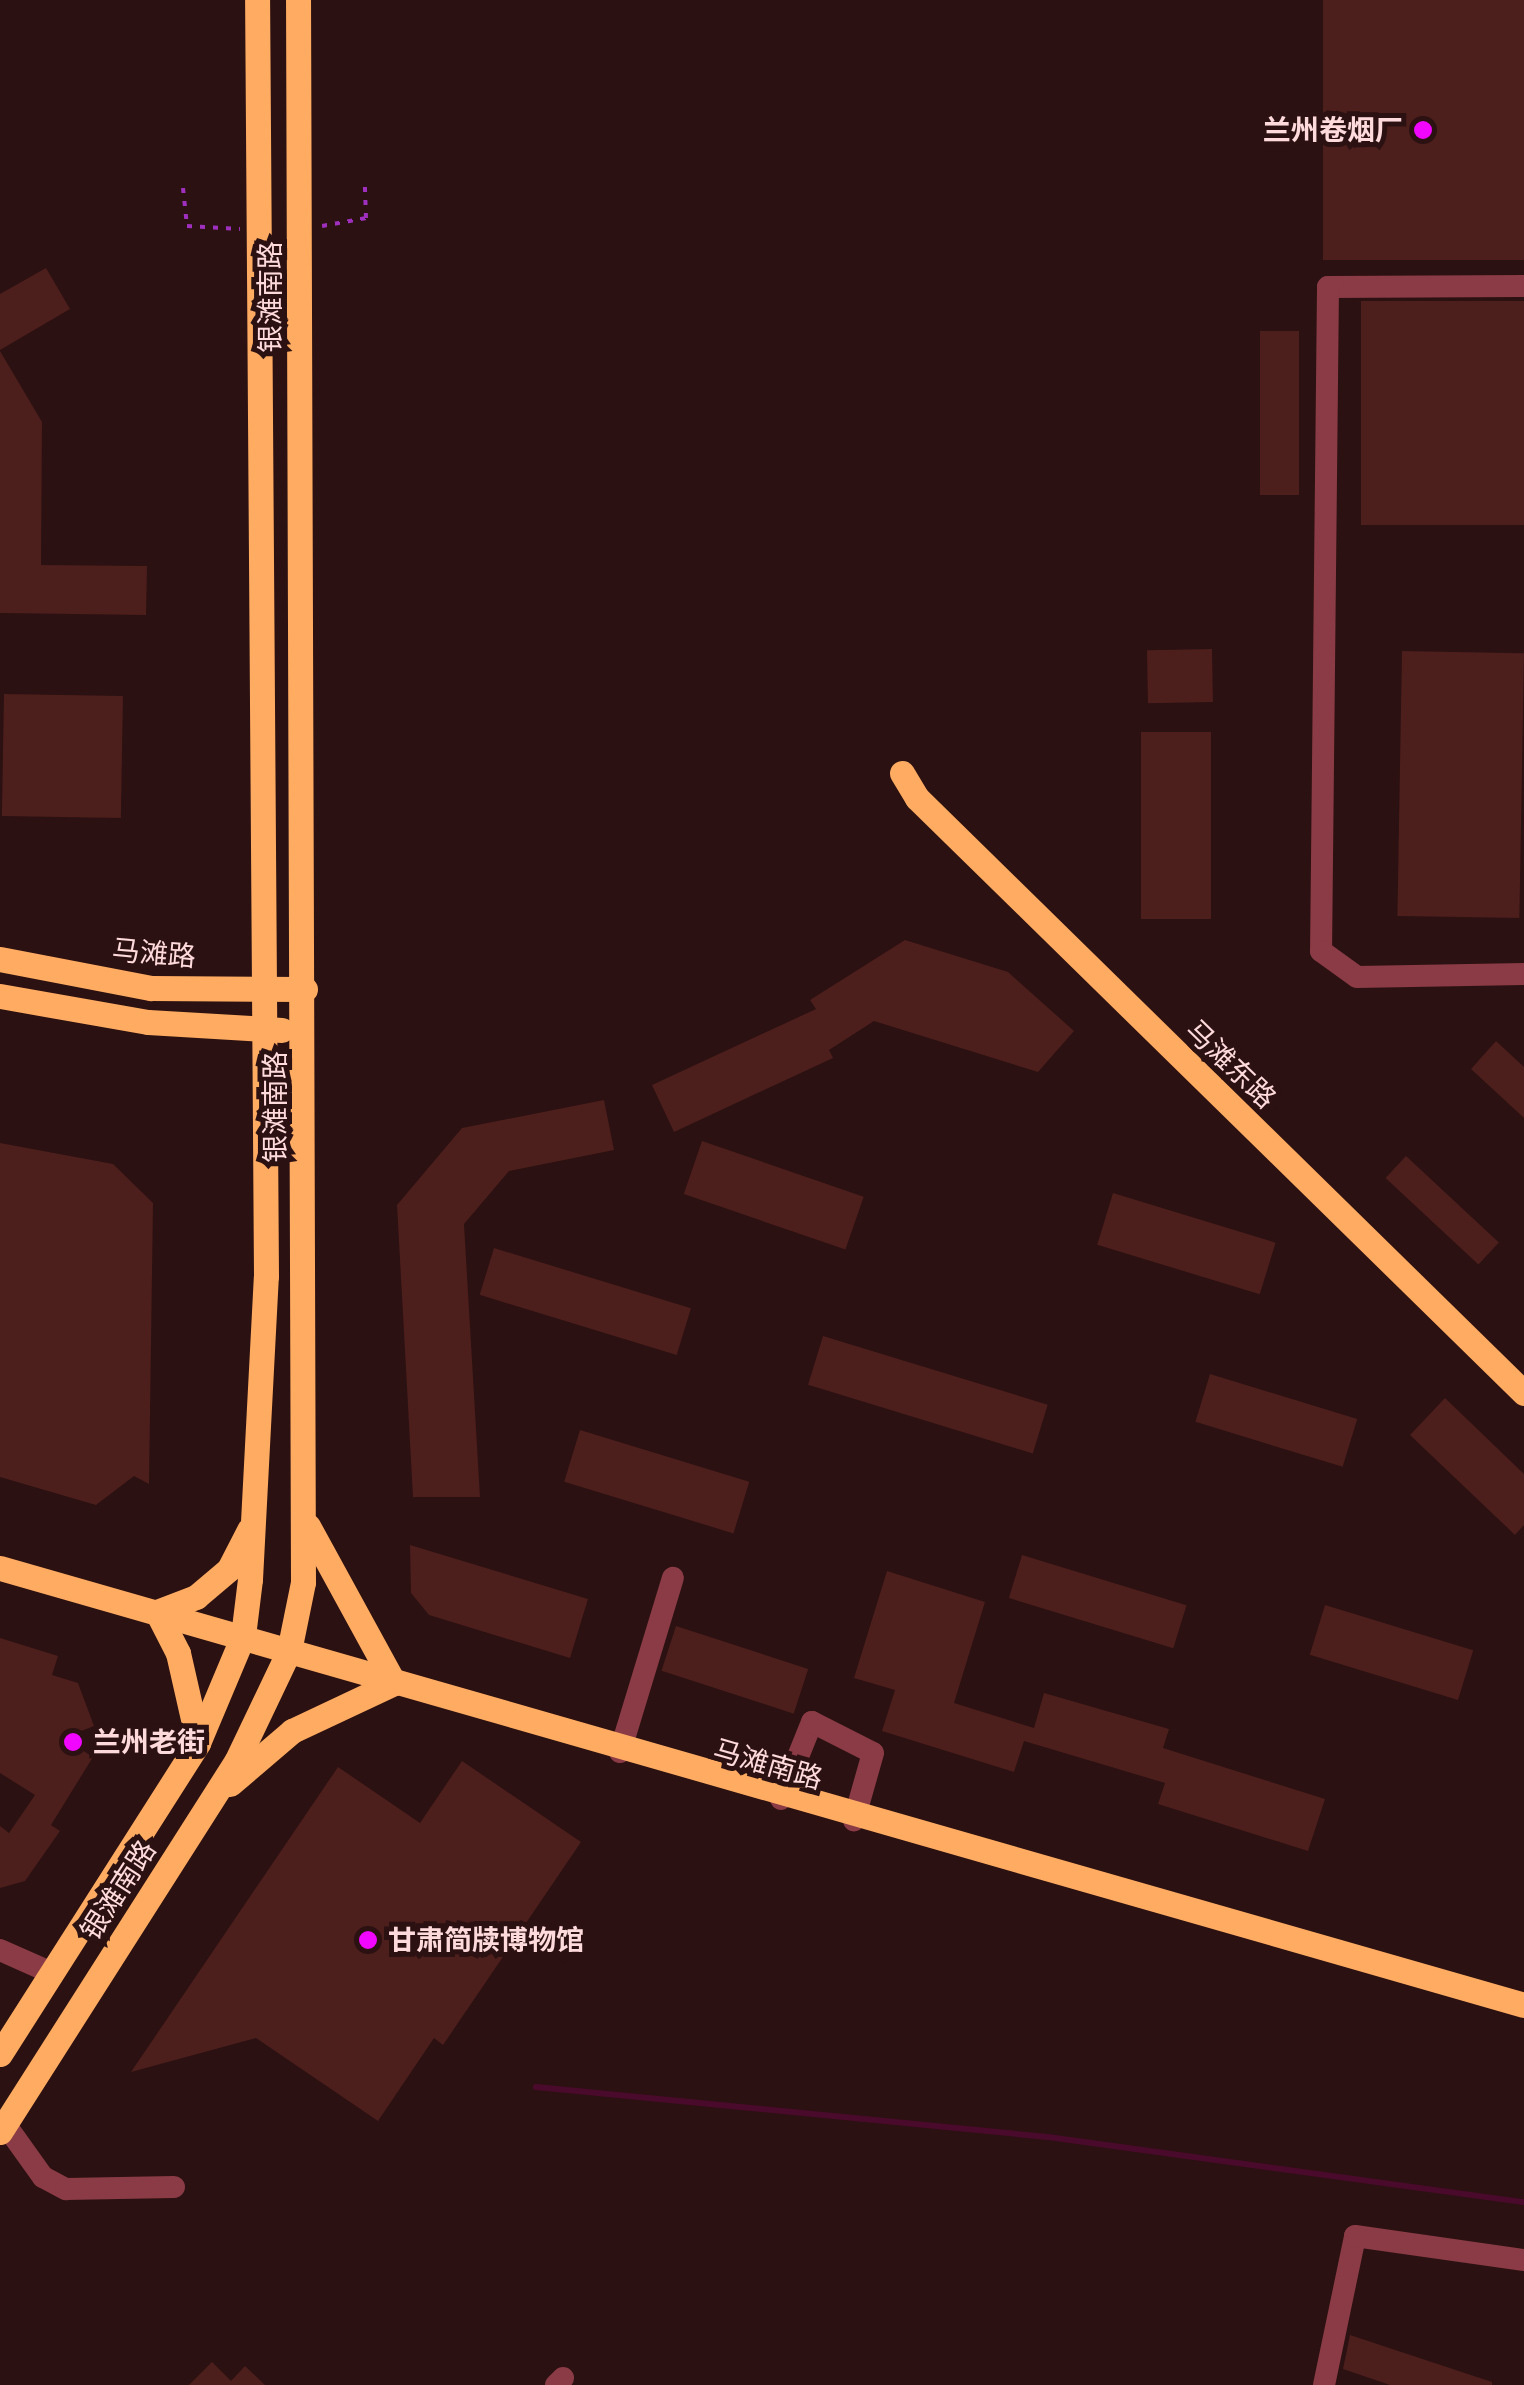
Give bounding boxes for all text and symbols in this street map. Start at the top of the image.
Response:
place label: 兰州卷烟厂 [1263,113,1403,147]
marker: 兰州卷烟厂 [1412,119,1434,141]
street label: 银滩南路 [253,241,287,353]
street label: 马滩路 [111,933,197,973]
street label: 马滩东路 [1179,1013,1283,1115]
street label: 银滩南路 [258,1051,292,1163]
place label: 兰州老街 [93,1725,205,1759]
marker: 兰州老街 [62,1731,84,1753]
street label: 马滩南路 [710,1732,826,1796]
street label: 银滩南路 [73,1834,163,1946]
place label: 甘肃简牍博物馆 [388,1923,584,1957]
marker: 甘肃简牍博物馆 [357,1929,379,1951]

